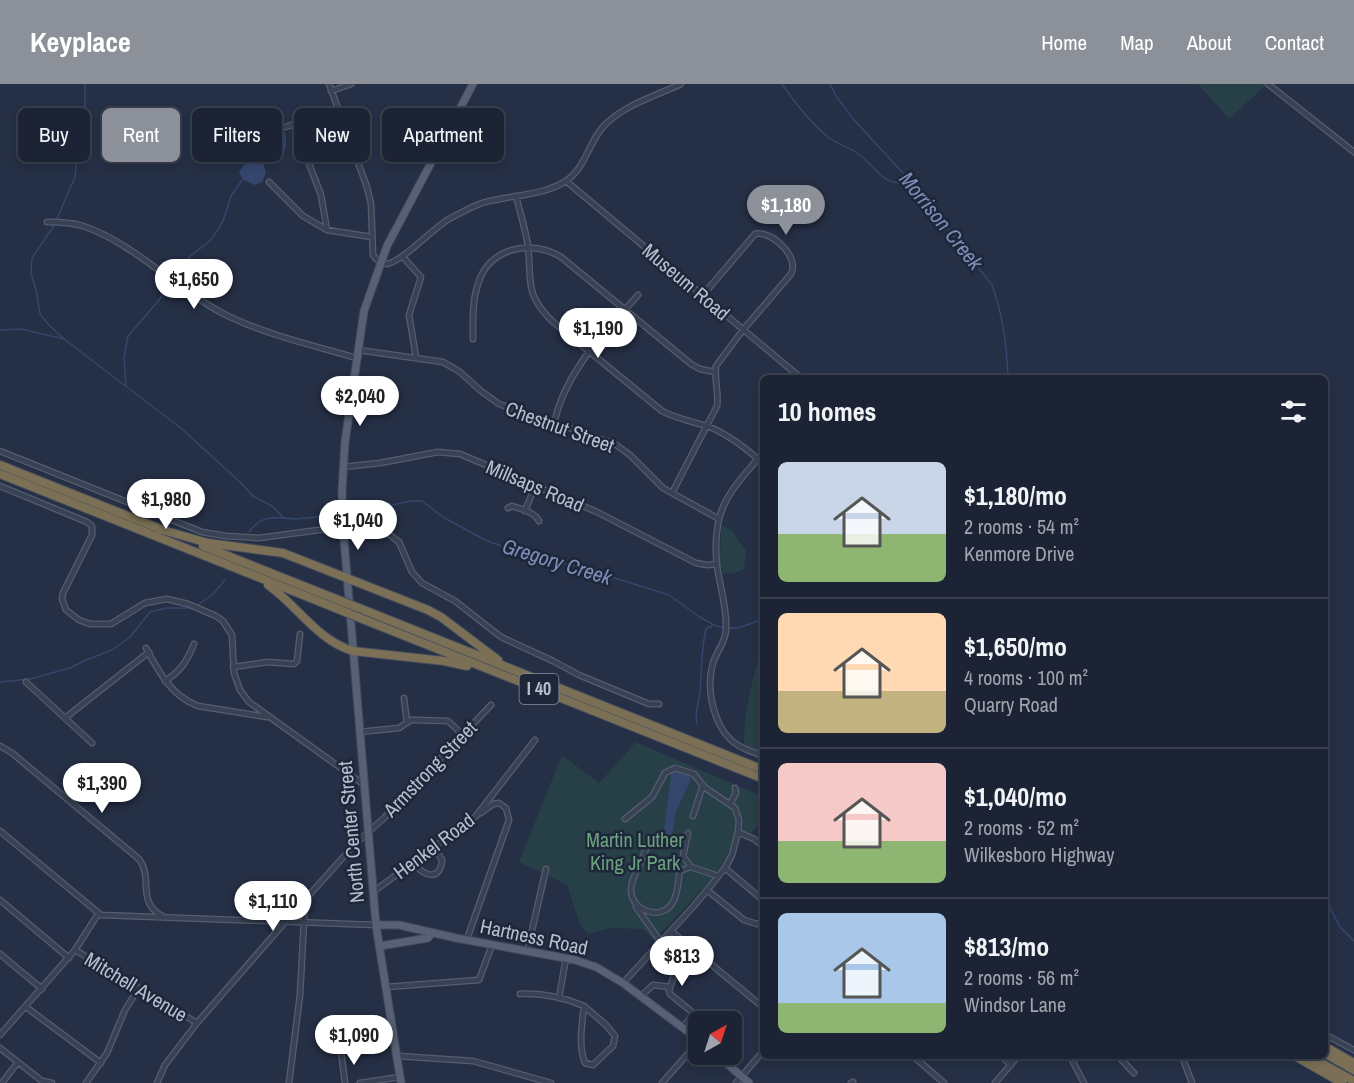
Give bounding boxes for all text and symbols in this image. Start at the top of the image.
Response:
text: Keyplace [30,23,131,61]
text: Home [1041,28,1087,57]
text: Map [1120,28,1154,57]
text: About [1187,28,1232,57]
text: Contact [1265,28,1324,57]
chip: Buy [18,108,90,162]
chip: Rent [102,108,180,162]
chip: Filters [192,108,282,162]
chip: New [294,108,370,162]
chip: Apartment [382,108,504,162]
water label: Morrison Creek [893,165,991,277]
pin: $1,180 [737,185,835,236]
text: $1,180 [761,191,811,218]
street label: Museum Road [637,237,736,326]
pin: $1,650 [145,259,243,310]
text: $1,650 [169,265,219,292]
pin: $1,190 [549,308,647,359]
text: $1,190 [573,314,623,341]
pin: $2,040 [311,376,409,427]
text: $2,040 [335,382,385,409]
street label: Chestnut Street [502,394,619,459]
text: 10 homes [778,394,876,429]
icon: filters [1277,395,1310,428]
street label: Millsaps Road [482,453,588,518]
text: $1,180/mo [964,478,1067,513]
pin: $1,980 [117,479,215,530]
text: $1,980 [141,485,191,512]
icon: home [826,486,898,558]
pin: $1,040 [309,500,407,551]
text: $1,040 [333,506,383,533]
text: 2 rooms · 54 m² [964,513,1079,540]
water label: Gregory Creek [499,531,617,592]
text: Kenmore Drive [964,540,1074,567]
text: $1,650/mo [964,629,1067,664]
icon: home [826,637,898,709]
text: 4 rooms · 100 m² [964,664,1088,691]
road number: I 40 [520,674,558,704]
text: Quarry Road [964,691,1058,718]
street label: Armstrong Street [376,714,483,823]
street label: North Center Street [331,760,370,904]
pin: $1,390 [53,763,151,814]
text: $1,390 [77,769,127,796]
text: $1,040/mo [964,779,1067,814]
icon: home [826,787,898,859]
street label: Henkel Road [388,806,480,885]
text: 2 rooms · 52 m² [964,814,1079,841]
park label: Martin Luther King Jr Park [586,826,684,876]
text: Wilkesboro Highway [964,841,1114,868]
pin: $1,110 [224,881,322,932]
text: $1,110 [248,887,298,914]
street label: Hartness Road [478,912,590,961]
text: $813/mo [964,929,1049,964]
pin: $813 [646,936,718,987]
icon: home [826,937,898,1009]
text: $813 [664,942,700,969]
street label: Mitchell Avenue [80,945,193,1028]
text: 2 rooms · 56 m² [964,964,1079,991]
text: Windsor Lane [964,991,1066,1018]
north arrow [688,1011,742,1065]
map controls [688,1011,742,1065]
pin: $1,090 [305,1015,403,1066]
text: $1,090 [329,1021,379,1048]

